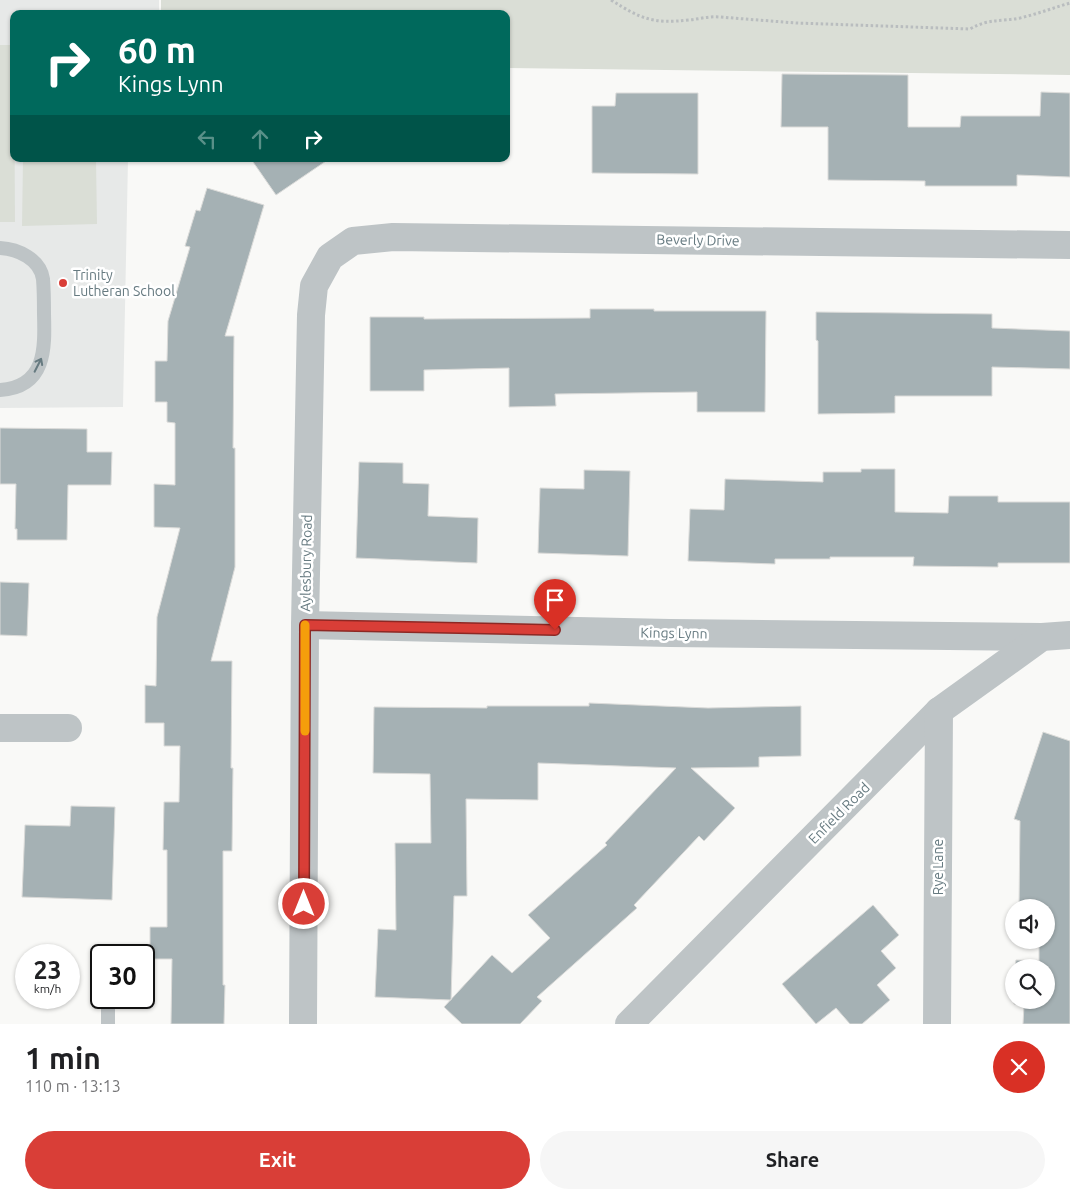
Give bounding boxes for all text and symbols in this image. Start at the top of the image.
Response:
icon: right [35,30,100,95]
text: 60 m [118,30,196,70]
text: Kings Lynn [118,71,224,96]
icon: left [193,125,221,153]
icon: ahead [246,125,274,153]
icon: right [299,125,327,153]
street label: Beverly Drive [656,231,740,249]
place label: Trinity Lutheran School [73,267,175,299]
marker: Trinity Lutheran School [57,277,69,289]
one-way arrow [34,358,43,373]
street label: Aylesbury Road [297,514,315,612]
pin [534,579,576,630]
icon: arrive [541,586,569,614]
street label: Kings Lynn [640,624,708,642]
street label: Enfield Road [805,779,873,847]
street label: Rye Lane [930,839,946,895]
position arrow [277,877,329,929]
map controls [1005,899,1055,1009]
button: sound [1005,899,1055,949]
speed limit sign: 30 [90,944,155,1009]
text: 23 [33,956,62,984]
button: search [1005,959,1055,1009]
text: km/h [34,982,61,995]
text: 1 min [25,1041,101,1075]
button: close [993,1041,1045,1093]
text: 110 m · 13:13 [25,1077,121,1095]
button: Exit [25,1131,530,1189]
button: Share [540,1131,1045,1189]

